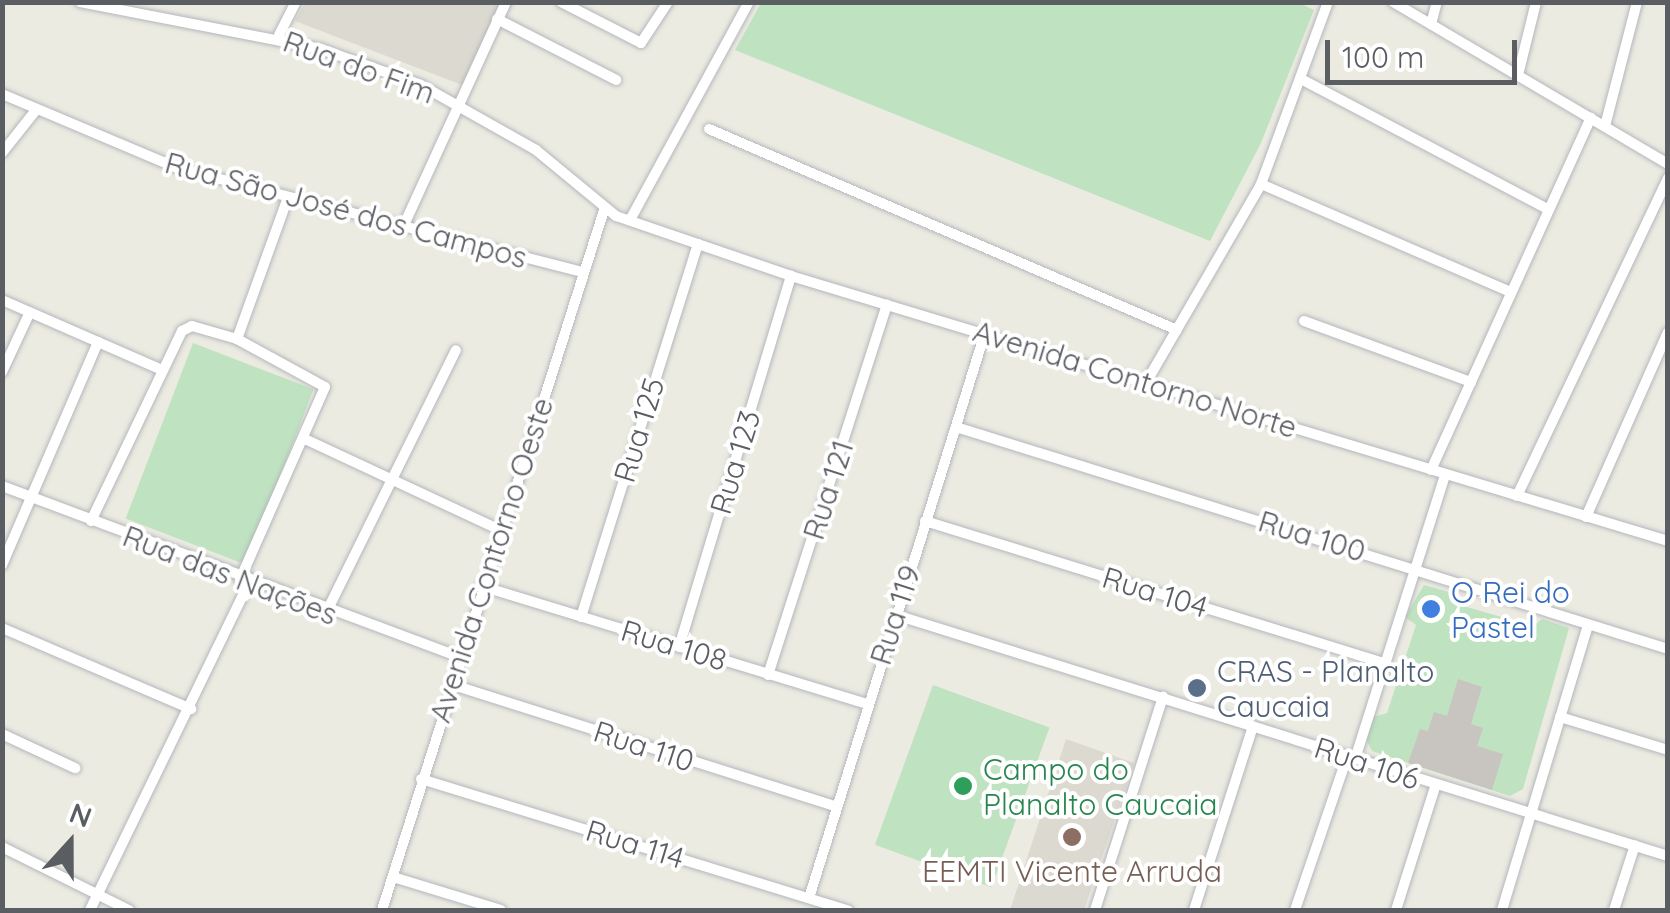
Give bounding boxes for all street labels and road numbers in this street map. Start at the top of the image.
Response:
street label: Rua do Fim [278,23,440,111]
street label: Rua São José dos Campos [161,144,531,276]
street label: Avenida Contorno Norte [969,313,1301,445]
street label: Rua 125 [606,373,672,487]
street label: Avenida Contorno Oeste [421,393,561,727]
street label: Rua 123 [702,406,768,518]
street label: Rua 121 [795,436,861,544]
street label: Rua 100 [1254,503,1370,569]
street label: Rua das Nações [118,518,342,632]
street label: Rua 104 [1098,559,1212,625]
street label: Rua 119 [862,561,928,669]
street label: Rua 108 [617,612,731,678]
street label: Rua 110 [589,713,699,779]
street label: Rua 106 [1310,729,1424,797]
street label: Rua 114 [582,812,688,876]

